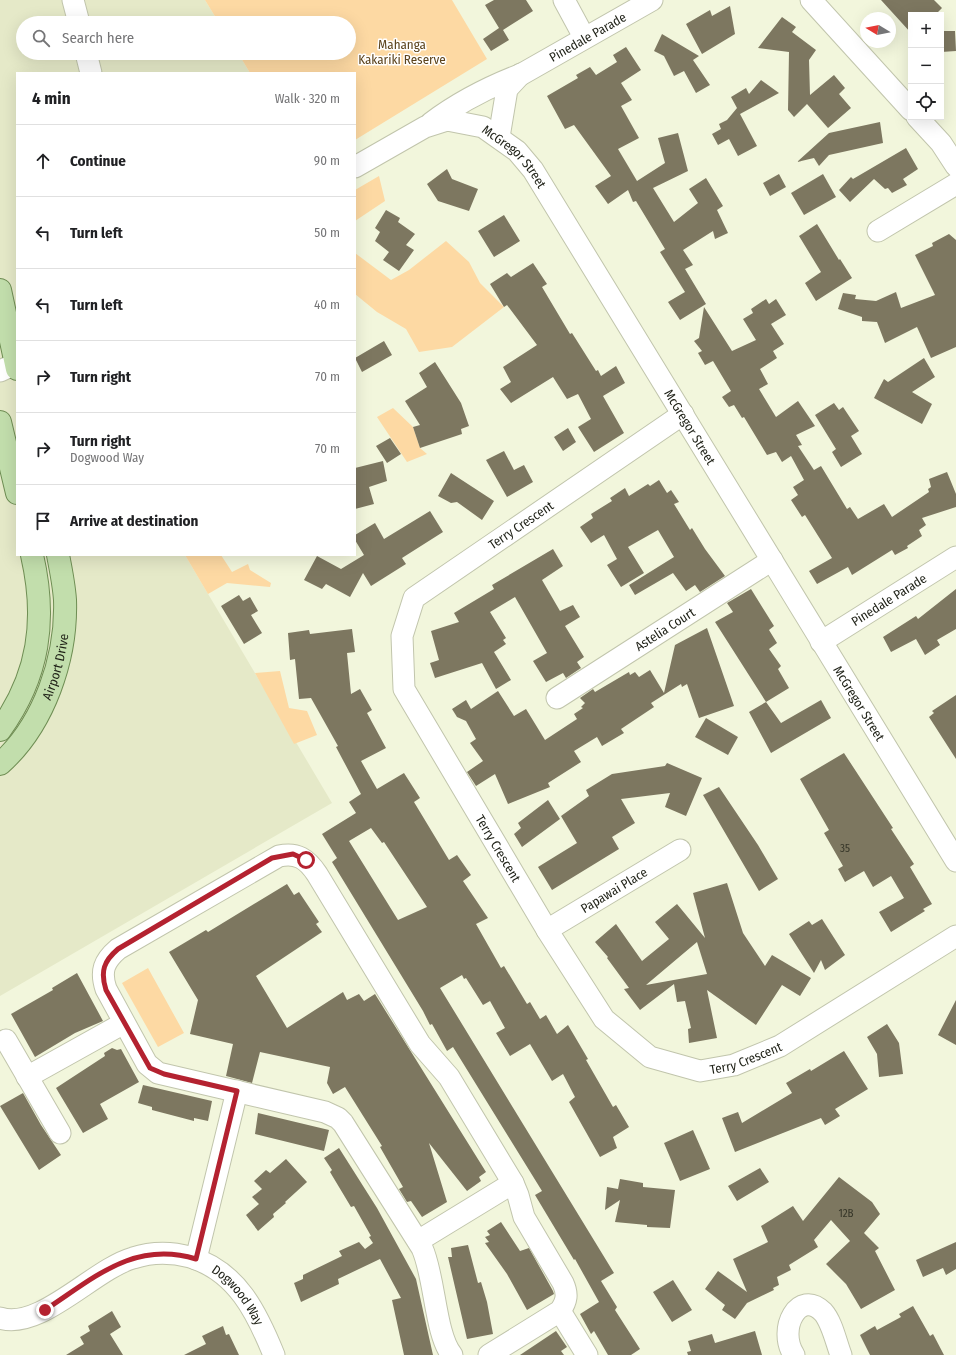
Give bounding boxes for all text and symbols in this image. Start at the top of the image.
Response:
street label: Pinedale Parade [546,9,628,65]
north arrow [860,12,896,48]
map controls [908,12,944,120]
button: + [908,12,944,48]
search box [16,16,356,60]
icon: search [30,27,52,49]
text: Search here [62,29,134,47]
park label: Mahanga Kakariki Reserve [358,37,446,67]
button: − [908,48,944,84]
button: locate [908,84,944,120]
text: 4 min [32,88,71,109]
text: Walk · 320 m [275,91,340,106]
street label: McGregor Street [479,121,550,191]
icon: ahead [32,150,54,172]
text: Continue [70,152,126,170]
text: 90 m [314,153,340,168]
icon: left [32,222,54,244]
text: Turn left [70,224,123,242]
text: 50 m [314,225,340,240]
icon: left [32,294,54,316]
text: Turn left [70,296,123,314]
text: 40 m [314,297,340,312]
icon: right [32,366,54,388]
text: Turn right [70,368,131,386]
text: 70 m [315,369,340,384]
street label: McGregor Street [662,387,719,468]
text: Turn right [70,432,131,450]
icon: right [32,438,54,460]
text: 70 m [315,441,340,456]
text: Dogwood Way [70,450,144,465]
street label: Terry Crescent [486,497,557,552]
icon: arrive [32,510,54,532]
text: Arrive at destination [70,512,198,530]
street label: Pinedale Parade [848,570,929,629]
street label: Astelia Court [632,604,698,654]
street label: Airport Drive [39,633,71,702]
street label: McGregor Street [831,663,888,744]
street label: Terry Crescent [473,812,525,885]
house number: 35 [840,842,850,855]
route start [297,851,315,869]
street label: Papawai Place [578,864,650,916]
street label: Terry Crescent [709,1038,784,1077]
house number: 12B [838,1207,854,1220]
street label: Dogwood Way [209,1261,267,1327]
route end [36,1301,54,1319]

